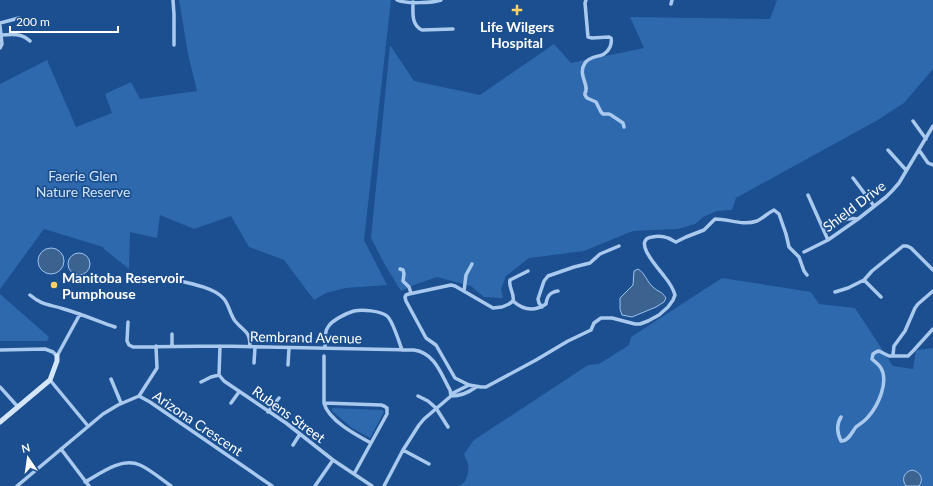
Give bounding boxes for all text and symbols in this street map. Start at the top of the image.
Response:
marker: Life Wilgers Hospital [511,4,523,16]
scale bar [10,8,118,34]
text: 200 m [16,14,50,29]
place label: Life Wilgers Hospital [480,18,554,51]
park label: Faerie Glen Nature Reserve [36,167,130,200]
street label: Shield Drive [819,177,889,235]
place label: Manitoba Reservoir Pumphouse [62,269,185,302]
marker: Manitoba Reservoir Pumphouse [49,280,59,290]
street label: Rembrand Avenue [250,328,362,346]
street label: Rubens Street [249,382,329,446]
street label: Arizona Crescent [150,387,246,459]
north arrow [8,438,48,478]
text: N [20,440,31,455]

